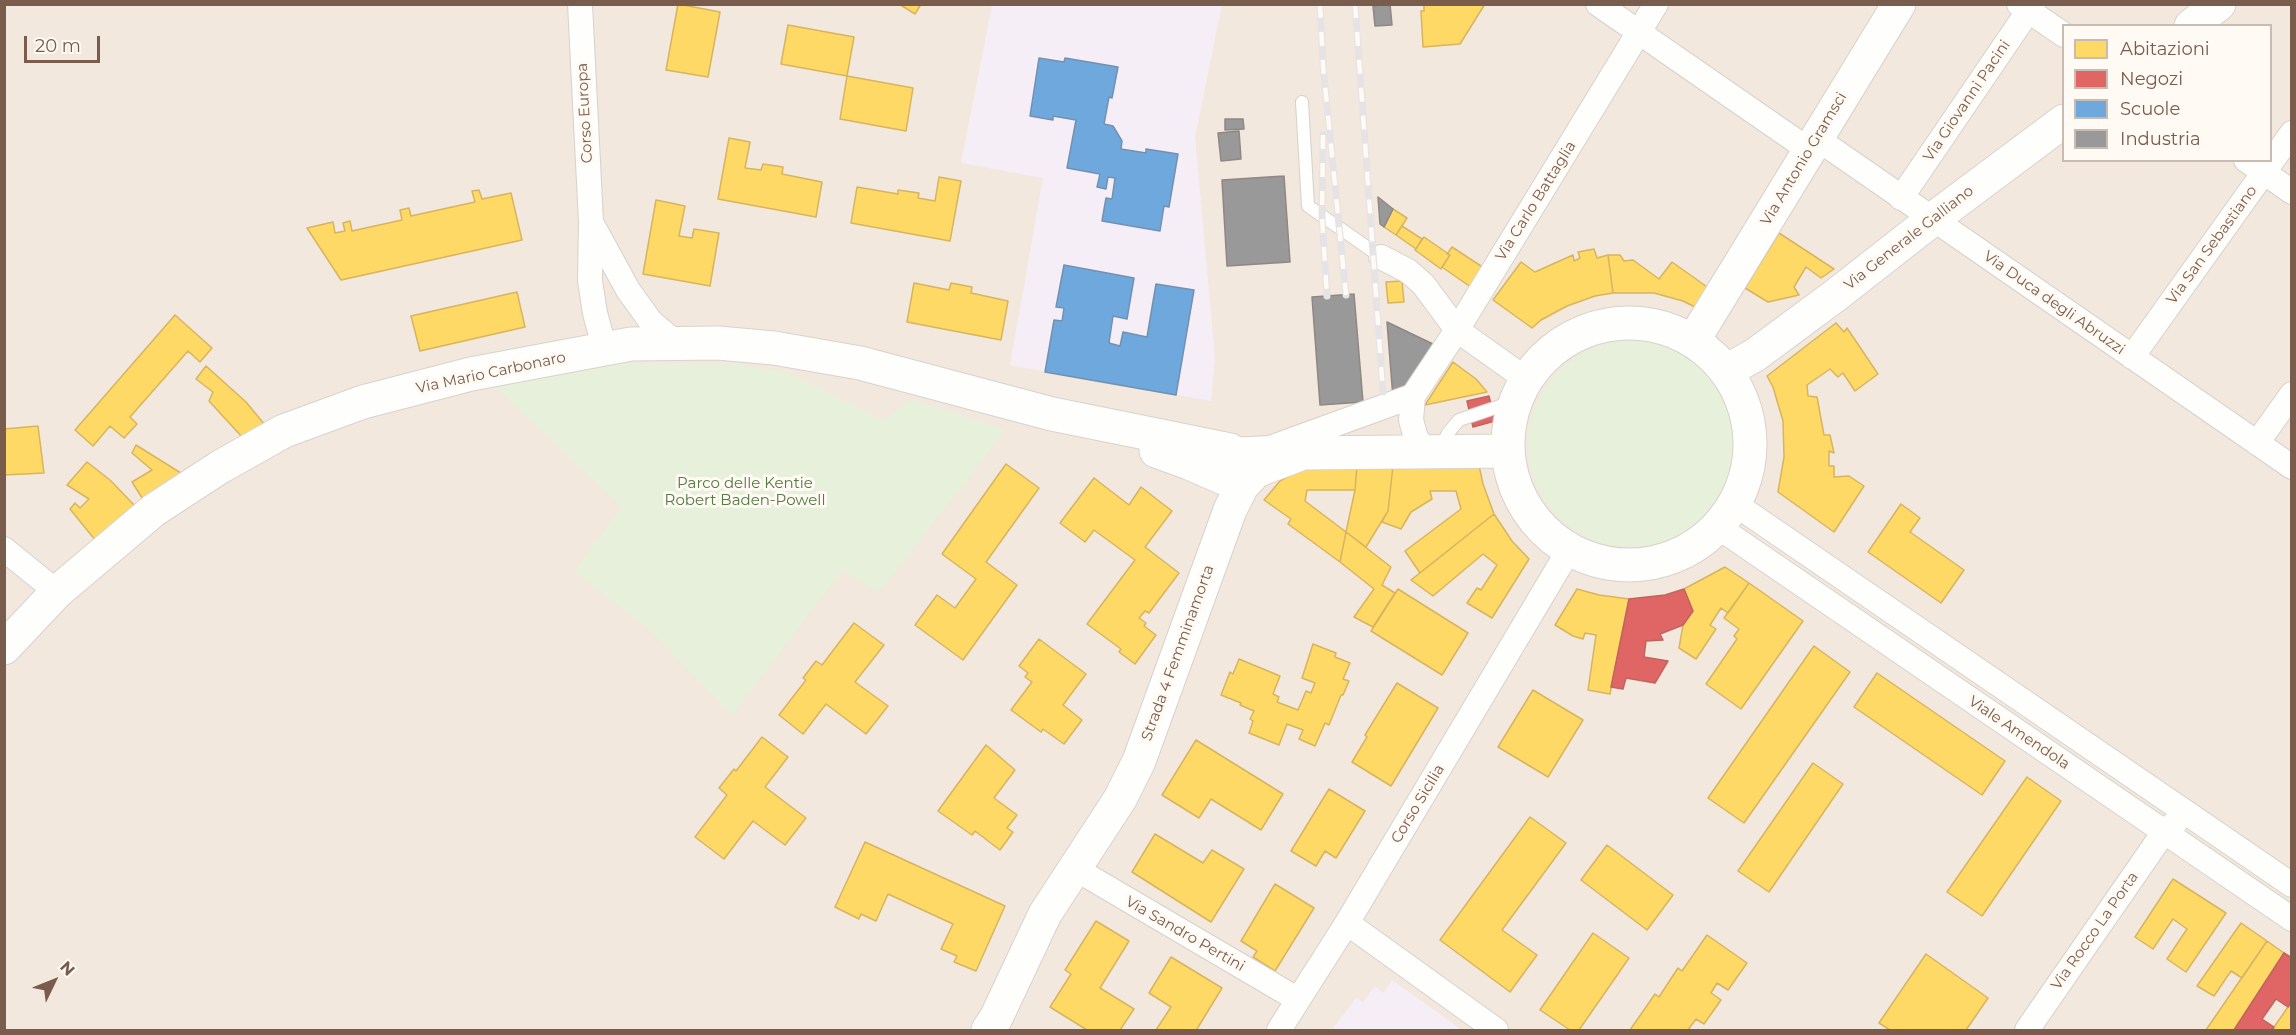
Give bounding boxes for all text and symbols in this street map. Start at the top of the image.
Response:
scale bar [27,24,104,62]
legend [2062,24,2272,162]
text: 20 m [35,35,81,57]
street label: Via Giovanni Pacini [1920,37,2014,165]
text: Abitazioni [2120,38,2210,60]
street label: Corso Europa [573,62,597,164]
text: Negozi [2120,68,2183,90]
street label: Via Antonio Gramsci [1757,89,1851,229]
text: Scuole [2120,98,2180,120]
text: Industria [2120,128,2201,150]
street label: Via Carlo Battaglia [1492,138,1580,264]
street label: Via Generale Galliano [1841,182,1977,294]
street label: Via San Sebastiano [2163,182,2261,308]
street label: Via Duca degli Abruzzi [1980,247,2128,359]
street label: Via Mario Carbonaro [415,348,567,398]
park label: Parco delle Kentie Robert Baden-Powell [665,475,825,510]
street label: Strada 4 Femminamorta [1138,563,1218,743]
street label: Viale Amendola [1965,692,2073,774]
street label: Corso Sicilia [1387,761,1449,847]
street label: Via Rocco La Porta [2048,869,2142,993]
street label: Via Sandro Pertini [1122,893,1248,975]
north arrow [24,951,84,1011]
text: N [56,957,79,980]

